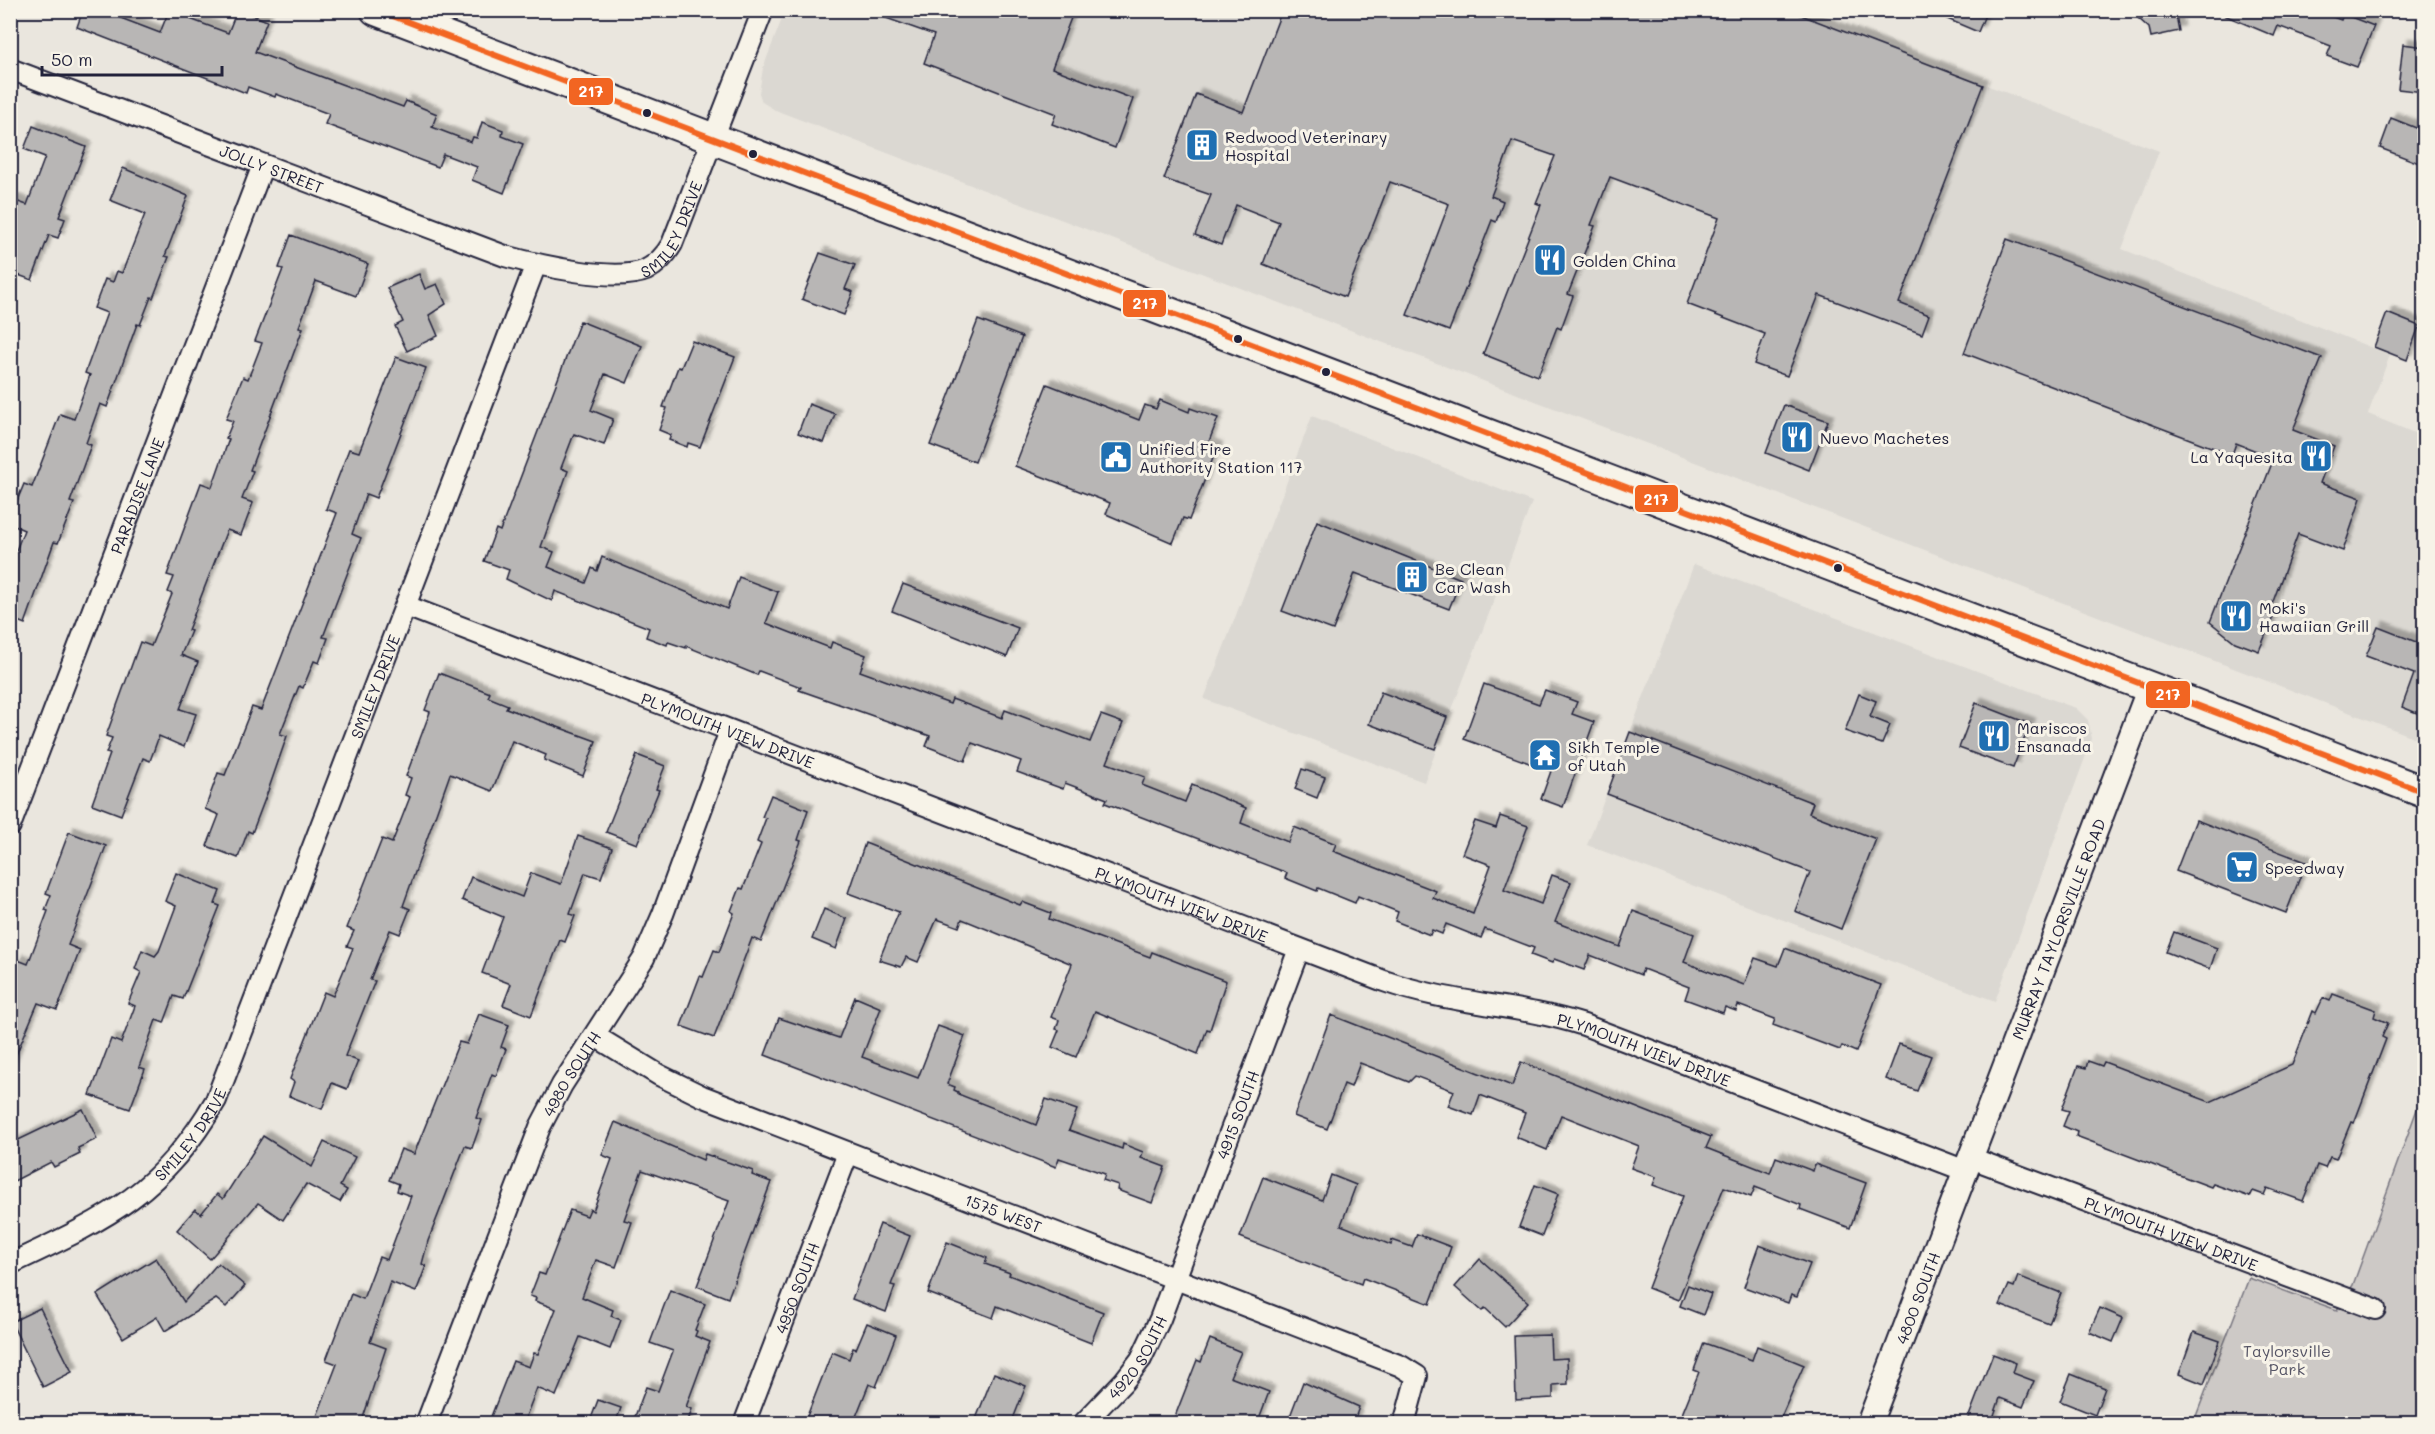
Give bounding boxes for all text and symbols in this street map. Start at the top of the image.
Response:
scale bar [42,39,222,77]
text: 50 m [51,47,93,71]
line badge: 217 [568,77,614,106]
text: 217 [579,80,604,101]
unlabelled marker [641,107,653,119]
place label: Redwood Veterinary Hospital [1225,126,1387,165]
building icon: Redwood Veterinary Hospital [1184,127,1220,163]
street label: JOLLY STREET [217,139,327,197]
unlabelled marker [747,148,759,160]
street label: SMILEY DRIVE [637,178,706,282]
restaurant icon: Golden China [1532,242,1568,278]
place label: Golden China [1573,250,1677,271]
line badge: 217 [1122,289,1167,318]
text: 217 [1133,292,1158,313]
unlabelled marker [1232,333,1244,345]
unlabelled marker [1320,366,1332,378]
restaurant icon: Nuevo Machetes [1779,419,1815,455]
place label: Nuevo Machetes [1820,427,1949,448]
street label: PARADISE LANE [105,434,168,556]
place label: Unified Fire Authority Station 117 [1139,438,1303,477]
restaurant icon: La Yaquesita [2298,438,2334,474]
public building icon: Unified Fire Authority Station 117 [1098,439,1134,475]
place label: La Yaquesita [2190,446,2293,467]
line badge: 217 [1634,484,1679,513]
text: 217 [1644,488,1669,509]
place label: Be Clean Car Wash [1435,558,1510,597]
building icon: Be Clean Car Wash [1394,559,1430,595]
unlabelled marker [1832,562,1844,574]
place label: Moki's Hawaiian Grill [2259,597,2369,636]
restaurant icon: Moki's Hawaiian Grill [2218,598,2254,634]
street label: SMILEY DRIVE [345,631,404,741]
line badge: 217 [2145,680,2191,709]
text: 217 [2156,683,2181,704]
street label: PLYMOUTH VIEW DRIVE [639,687,818,772]
place label: Mariscos Ensanada [2017,717,2092,756]
restaurant icon: Mariscos Ensanada [1976,718,2012,754]
place label: Sikh Temple of Utah [1568,736,1660,775]
temple icon: Sikh Temple of Utah [1527,737,1563,773]
street label: MURRAY TAYLORSVILLE ROAD [2006,815,2109,1042]
supermarket icon: Speedway [2224,849,2260,885]
place label: Speedway [2265,857,2345,878]
street label: PLYMOUTH VIEW DRIVE [1092,861,1271,946]
street label: PLYMOUTH VIEW DRIVE [1555,1007,1734,1091]
street label: 4980 SOUTH [537,1027,605,1120]
street label: 4915 SOUTH [1211,1067,1263,1162]
street label: SMILEY DRIVE [149,1085,230,1185]
street label: 1575 WEST [962,1188,1045,1237]
street label: PLYMOUTH VIEW DRIVE [2082,1191,2261,1275]
street label: 4950 SOUTH [769,1239,823,1336]
street label: 4800 SOUTH [1890,1249,1944,1347]
street label: 4920 SOUTH [1102,1312,1171,1403]
park label: Taylorsville Park [2243,1340,2331,1379]

